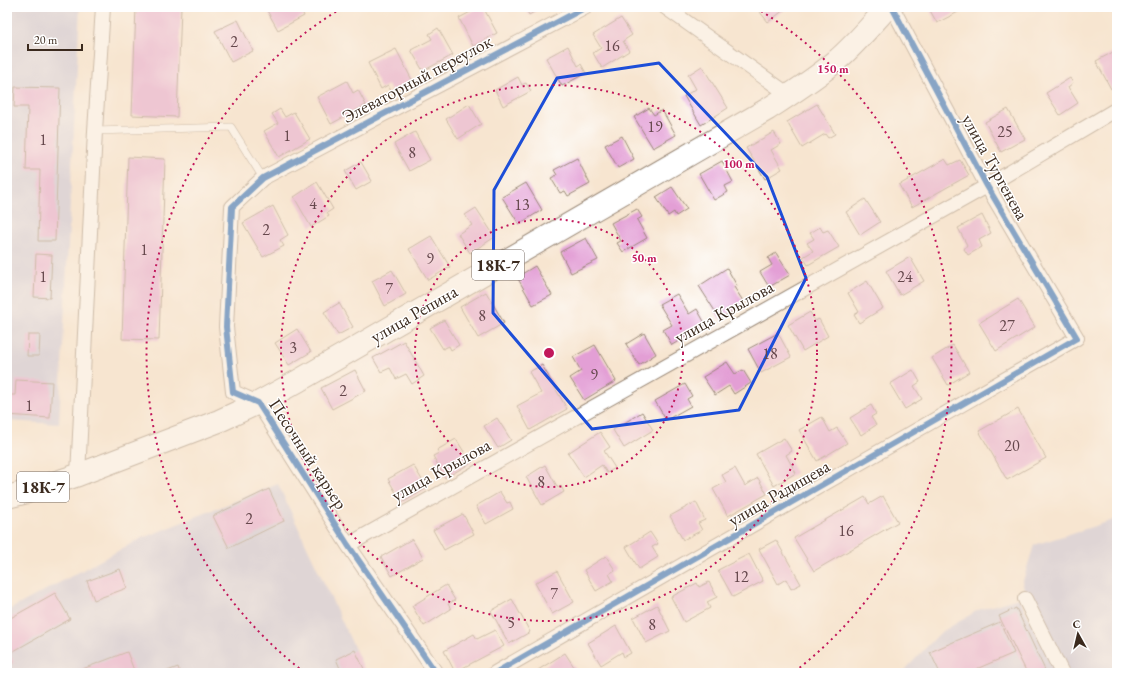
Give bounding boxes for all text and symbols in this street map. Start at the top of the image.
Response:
scale bar [28,26,82,52]
street label: Элеваторный переулок [338,29,496,128]
house number: 2 [230,31,238,52]
text: 20 m [34,32,58,48]
house number: 16 [604,35,620,56]
text: 150 m [817,61,849,77]
street label: улица Тургенева [957,110,1034,225]
house number: 19 [647,116,663,137]
house number: 25 [997,121,1013,142]
house number: 1 [283,125,291,146]
house number: 1 [39,129,47,150]
house number: 8 [408,142,416,163]
text: 100 m [723,156,755,172]
house number: 4 [309,193,317,214]
house number: 13 [514,194,530,215]
house number: 2 [262,219,270,240]
house number: 1 [140,239,148,260]
house number: 9 [426,248,434,269]
road number: 18К-7 [472,250,524,280]
text: 50 m [631,250,657,266]
house number: 1 [39,266,47,287]
house number: 24 [897,266,913,287]
street label: улица Крылова [670,274,778,348]
house number: 7 [385,278,393,299]
street label: улица Репина [366,279,462,348]
house number: 8 [478,305,486,326]
house number: 27 [999,315,1015,336]
house number: 3 [289,337,297,358]
house number: 18 [762,343,778,364]
centre of rings [542,346,556,360]
house number: 9 [590,364,598,385]
house number: 2 [339,380,347,401]
street label: Песочный карьер [264,394,353,514]
house number: 1 [25,395,33,416]
street label: улица Крылова [387,432,495,506]
house number: 20 [1004,435,1020,456]
street label: улица Радищева [724,454,834,531]
house number: 8 [537,471,545,492]
road number: 18К-7 [17,472,69,502]
house number: 2 [245,508,253,529]
house number: 16 [838,520,854,541]
house number: 12 [733,566,749,587]
house number: 7 [550,583,558,604]
house number: 5 [507,612,515,633]
house number: 8 [648,614,656,635]
north arrow [1058,614,1098,654]
text: С [1072,617,1082,632]

